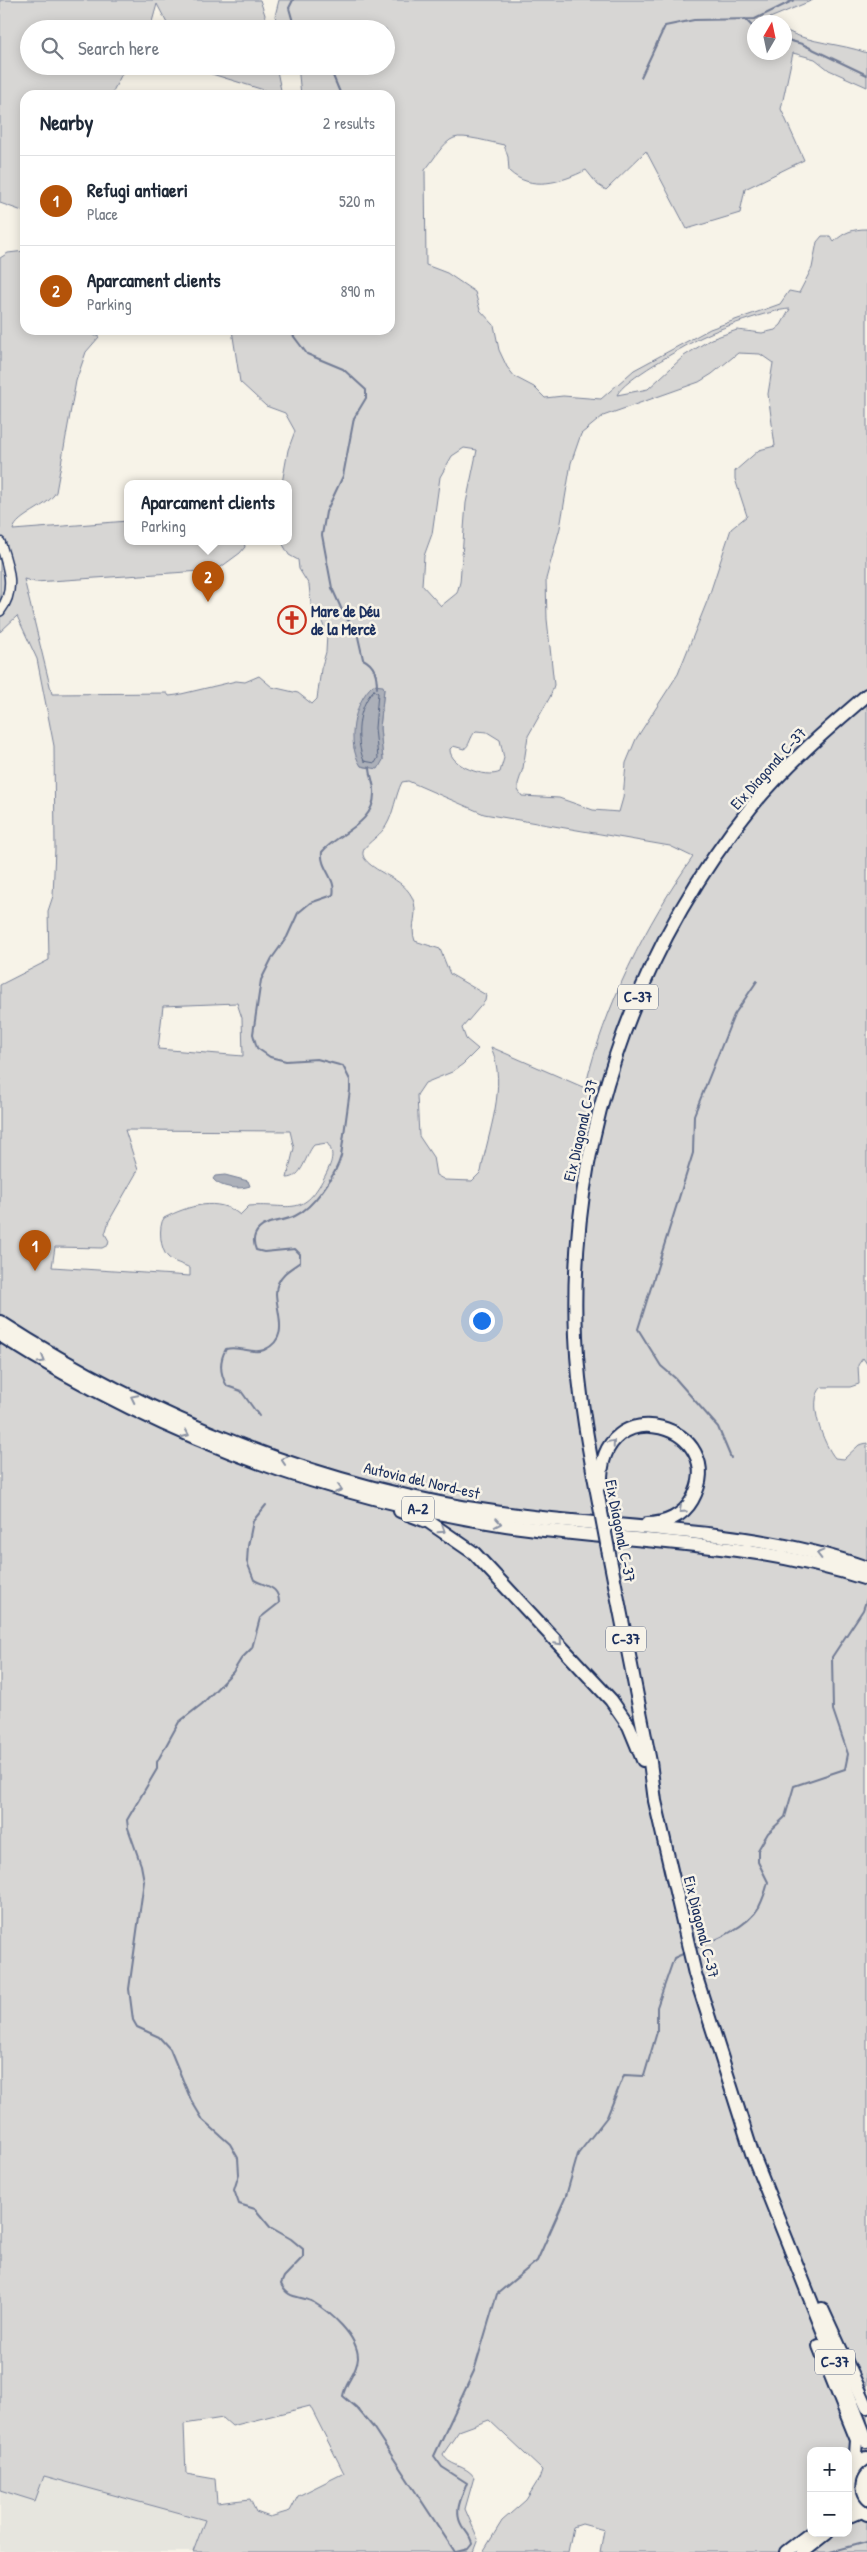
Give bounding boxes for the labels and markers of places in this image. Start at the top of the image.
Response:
pin: 2 [192,561,224,602]
place label: Mare de Déu de la Mercè [311,600,380,640]
church icon: Mare de Déu de la Mercè [277,605,307,635]
pin: 1 [19,1230,51,1271]

